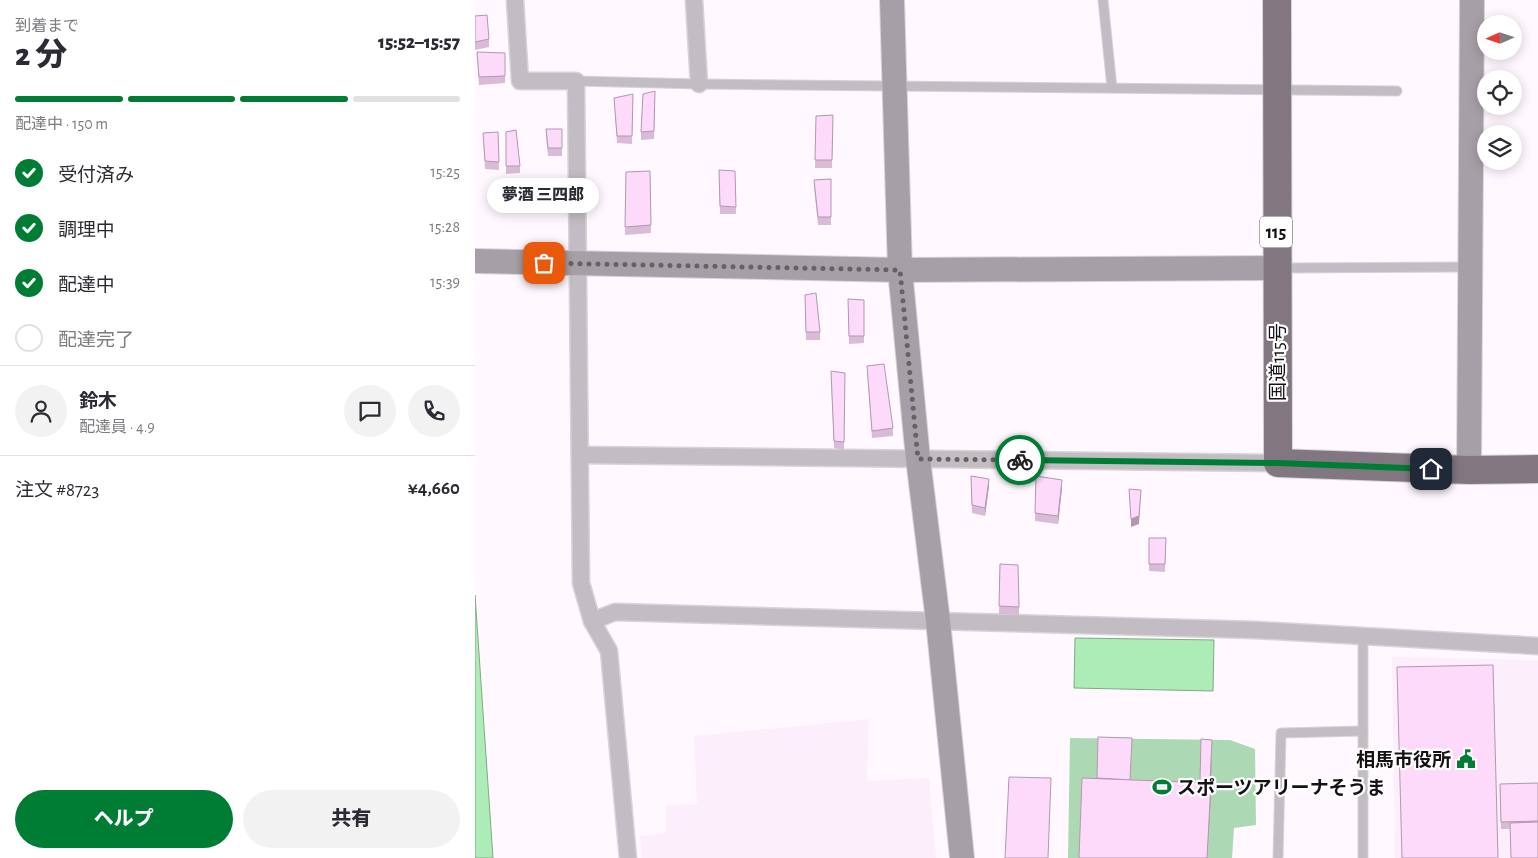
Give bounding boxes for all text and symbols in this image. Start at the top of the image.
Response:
north arrow [1477,15,1523,60]
map controls [1477,15,1522,170]
text: 到着まで [15,18,79,34]
text: 15:52–15:57 [378,33,460,52]
text: 2 分 [15,39,67,71]
button: locate [1477,70,1522,115]
text: 配達中 · 150 m [15,116,108,132]
button: layers [1477,125,1522,170]
icon: check [15,159,43,187]
text: 15:25 [430,164,460,180]
text: 受付済み [58,166,134,185]
callout: 夢酒 三四郎 [488,178,600,213]
text: 夢酒 三四郎 [502,187,584,203]
icon: check [15,214,43,242]
road number: 115 [1260,216,1292,248]
text: 15:28 [429,219,460,235]
text: 調理中 [58,221,115,240]
pin [523,242,565,284]
icon: bag [530,249,558,277]
icon: check [15,269,43,297]
text: 15:39 [430,274,460,290]
text: 配達中 [58,276,115,295]
street label: 国道115号 [1268,323,1288,401]
text: 配達完了 [58,331,134,350]
button: person [15,385,67,437]
button: chat [344,385,396,437]
button: phone [408,385,460,437]
text: 鈴木 [79,392,117,411]
text: 配達員 · 4.9 [79,419,155,435]
courier [995,435,1045,485]
icon: bike [1006,446,1034,474]
pin [1410,448,1452,490]
icon: home [1417,455,1445,483]
text: ¥4,660 [408,479,460,498]
text: 注文 #8723 [15,481,99,500]
public building icon: 相馬市役所 [1455,748,1477,770]
place label: 相馬市役所 [1356,750,1451,770]
sports icon: スポーツアリーナそうま [1151,776,1173,798]
place label: スポーツアリーナそうま [1177,778,1386,798]
button: ヘルプ [15,790,233,848]
button: 共有 [243,790,460,848]

